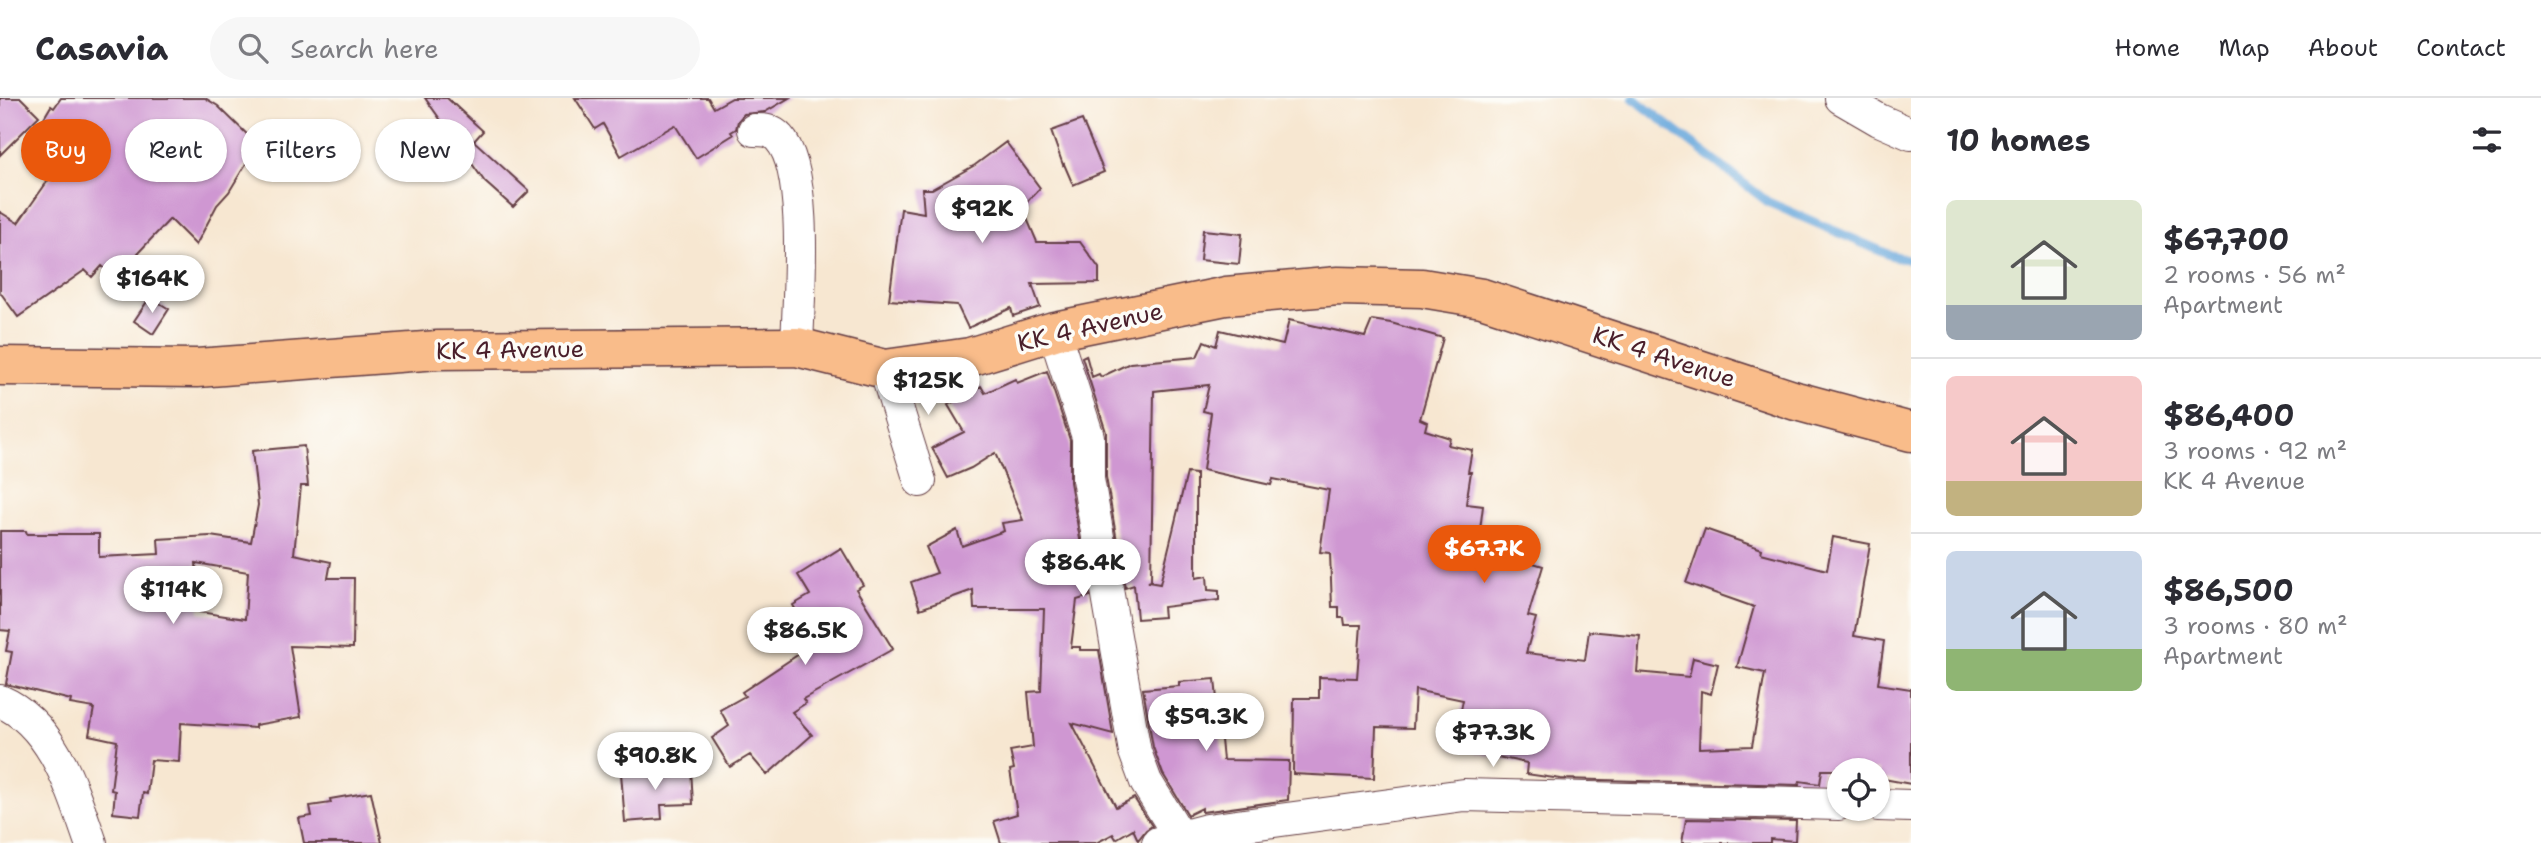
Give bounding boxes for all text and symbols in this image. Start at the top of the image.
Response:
search box [210,17,700,80]
text: Casavia [35,26,168,71]
icon: search [234,29,272,67]
text: Search here [290,31,439,66]
text: Home [2114,32,2180,64]
text: Map [2218,32,2270,64]
text: About [2308,32,2378,64]
text: Contact [2416,32,2506,64]
chip: Buy [21,119,111,182]
chip: Rent [125,119,227,182]
chip: Filters [241,119,361,182]
chip: New [375,119,475,182]
text: 10 homes [1946,120,2091,161]
icon: filters [2468,121,2506,159]
pin: $92K [941,186,1023,245]
text: $92K [951,193,1013,223]
text: $67,700 [2163,219,2289,260]
icon: home [2002,228,2086,312]
pin: $164K [103,256,201,315]
text: 2 rooms · 56 m² [2163,260,2346,290]
text: $164K [116,263,188,293]
text: Apartment [2163,290,2283,320]
street label: KK 4 Avenue [1014,295,1166,359]
street label: KK 4 Avenue [1588,319,1740,395]
street label: KK 4 Avenue [435,333,585,367]
pin: $125K [879,358,977,417]
text: $125K [893,365,963,395]
text: $86,400 [2163,395,2294,436]
icon: home [2002,404,2086,488]
text: 3 rooms · 92 m² [2163,436,2347,466]
text: KK 4 Avenue [2163,466,2305,496]
pin: $67.7K [1427,526,1541,585]
text: $67.7K [1444,533,1524,563]
pin: $86.4K [1026,540,1140,599]
text: $86.4K [1041,547,1125,577]
pin: $114K [124,566,222,626]
text: $86,500 [2163,570,2294,611]
text: $114K [140,574,206,604]
icon: home [2002,579,2086,663]
pin: $86.5K [748,608,862,667]
text: 3 rooms · 80 m² [2163,611,2348,641]
text: $86.5K [763,615,847,645]
text: Apartment [2163,641,2283,671]
pin: $59.3K [1149,694,1263,753]
text: $59.3K [1164,701,1248,731]
pin: $77.3K [1436,710,1550,769]
text: $77.3K [1451,717,1535,747]
pin: $90.8K [598,732,712,792]
text: $90.8K [613,740,697,770]
map controls [1827,758,1890,821]
button: locate [1827,758,1890,821]

